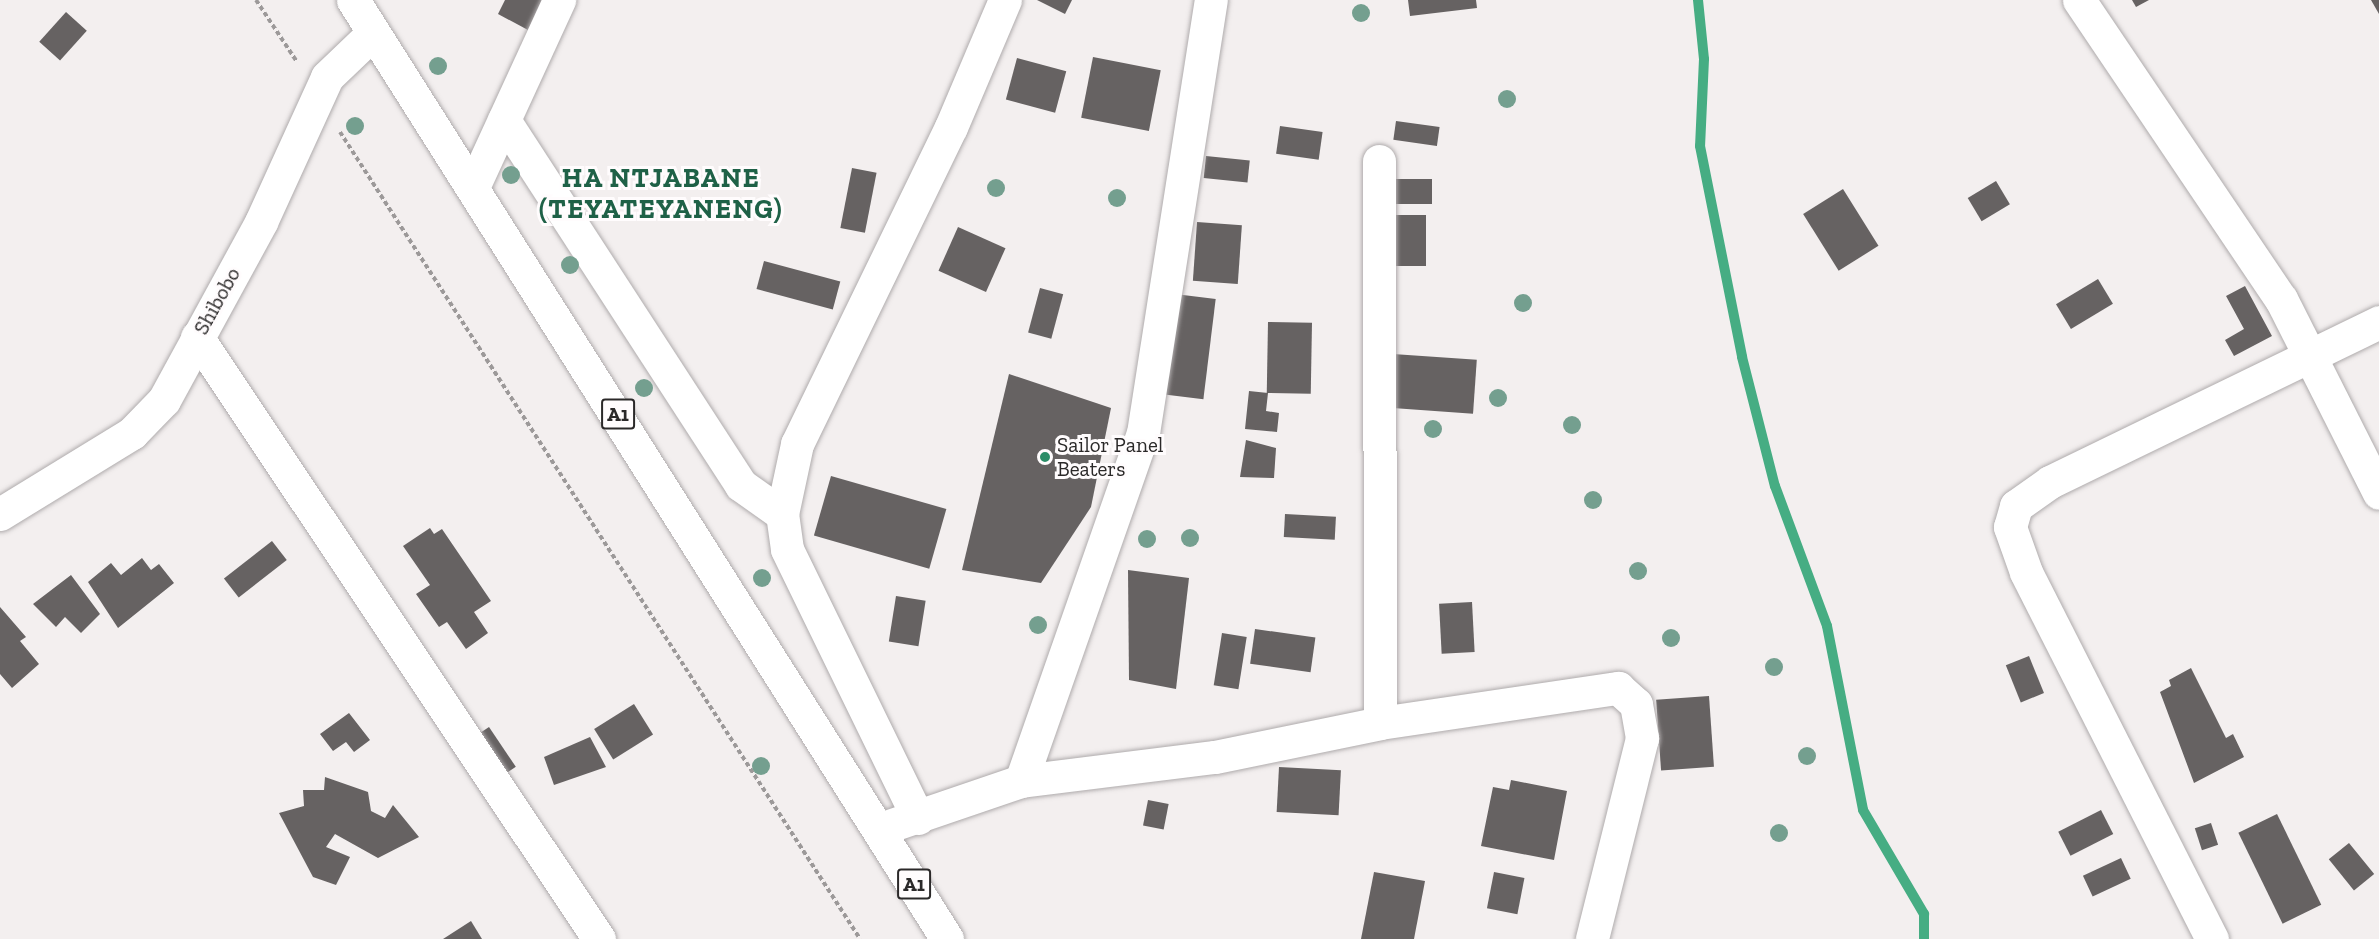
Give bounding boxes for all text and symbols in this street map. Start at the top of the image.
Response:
district label: HA NTJABANE (TEYATEYANENG) [539,162,783,225]
street label: Shibobo [188,263,246,339]
road number: A1 [600,397,636,431]
place label: Sailor Panel Beaters [1057,432,1164,482]
marker: Sailor Panel Beaters [1038,450,1052,464]
road number: A1 [896,867,932,901]

